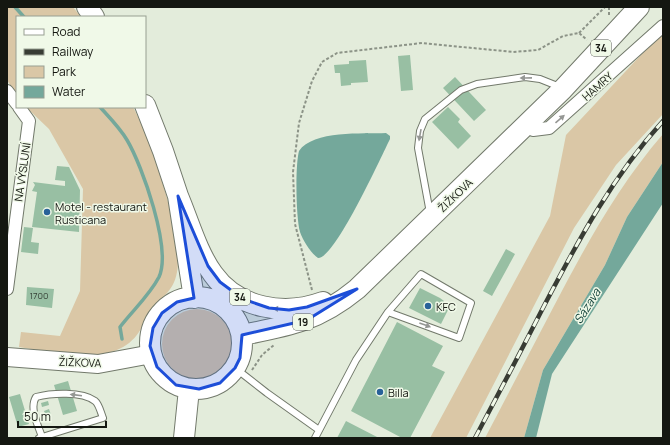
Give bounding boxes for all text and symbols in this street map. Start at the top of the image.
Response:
legend [16,16,146,108]
text: Road [52,23,80,40]
road number: 34 [591,40,611,56]
text: Railway [52,43,94,60]
text: Park [52,63,77,80]
street label: HAMRY [578,68,616,104]
one-way arrow [519,75,532,81]
text: Water [52,83,86,100]
one-way arrow [554,115,565,124]
one-way arrow [416,129,422,141]
street label: NA VÝSLUNÍ [10,141,34,202]
street label: ŽIŽKOVA [434,175,476,215]
place label: Motel - restaurant Rusticana [55,199,147,227]
marker: Motel - restaurant Rusticana [42,207,52,217]
water label: Sázava [569,284,605,327]
house number: 1700 [29,289,49,302]
road number: 34 [230,289,250,305]
place label: KFC [436,299,456,314]
marker: KFC [423,301,433,311]
one-way arrow [273,306,285,312]
road number: 19 [293,314,313,330]
one-way arrow [419,323,431,329]
street label: ŽIŽKOVA [58,354,102,370]
place label: Billa [388,385,409,400]
marker: Billa [375,387,385,397]
one-way arrow [70,392,82,399]
scale bar [18,403,106,429]
text: 50 m [24,408,51,425]

